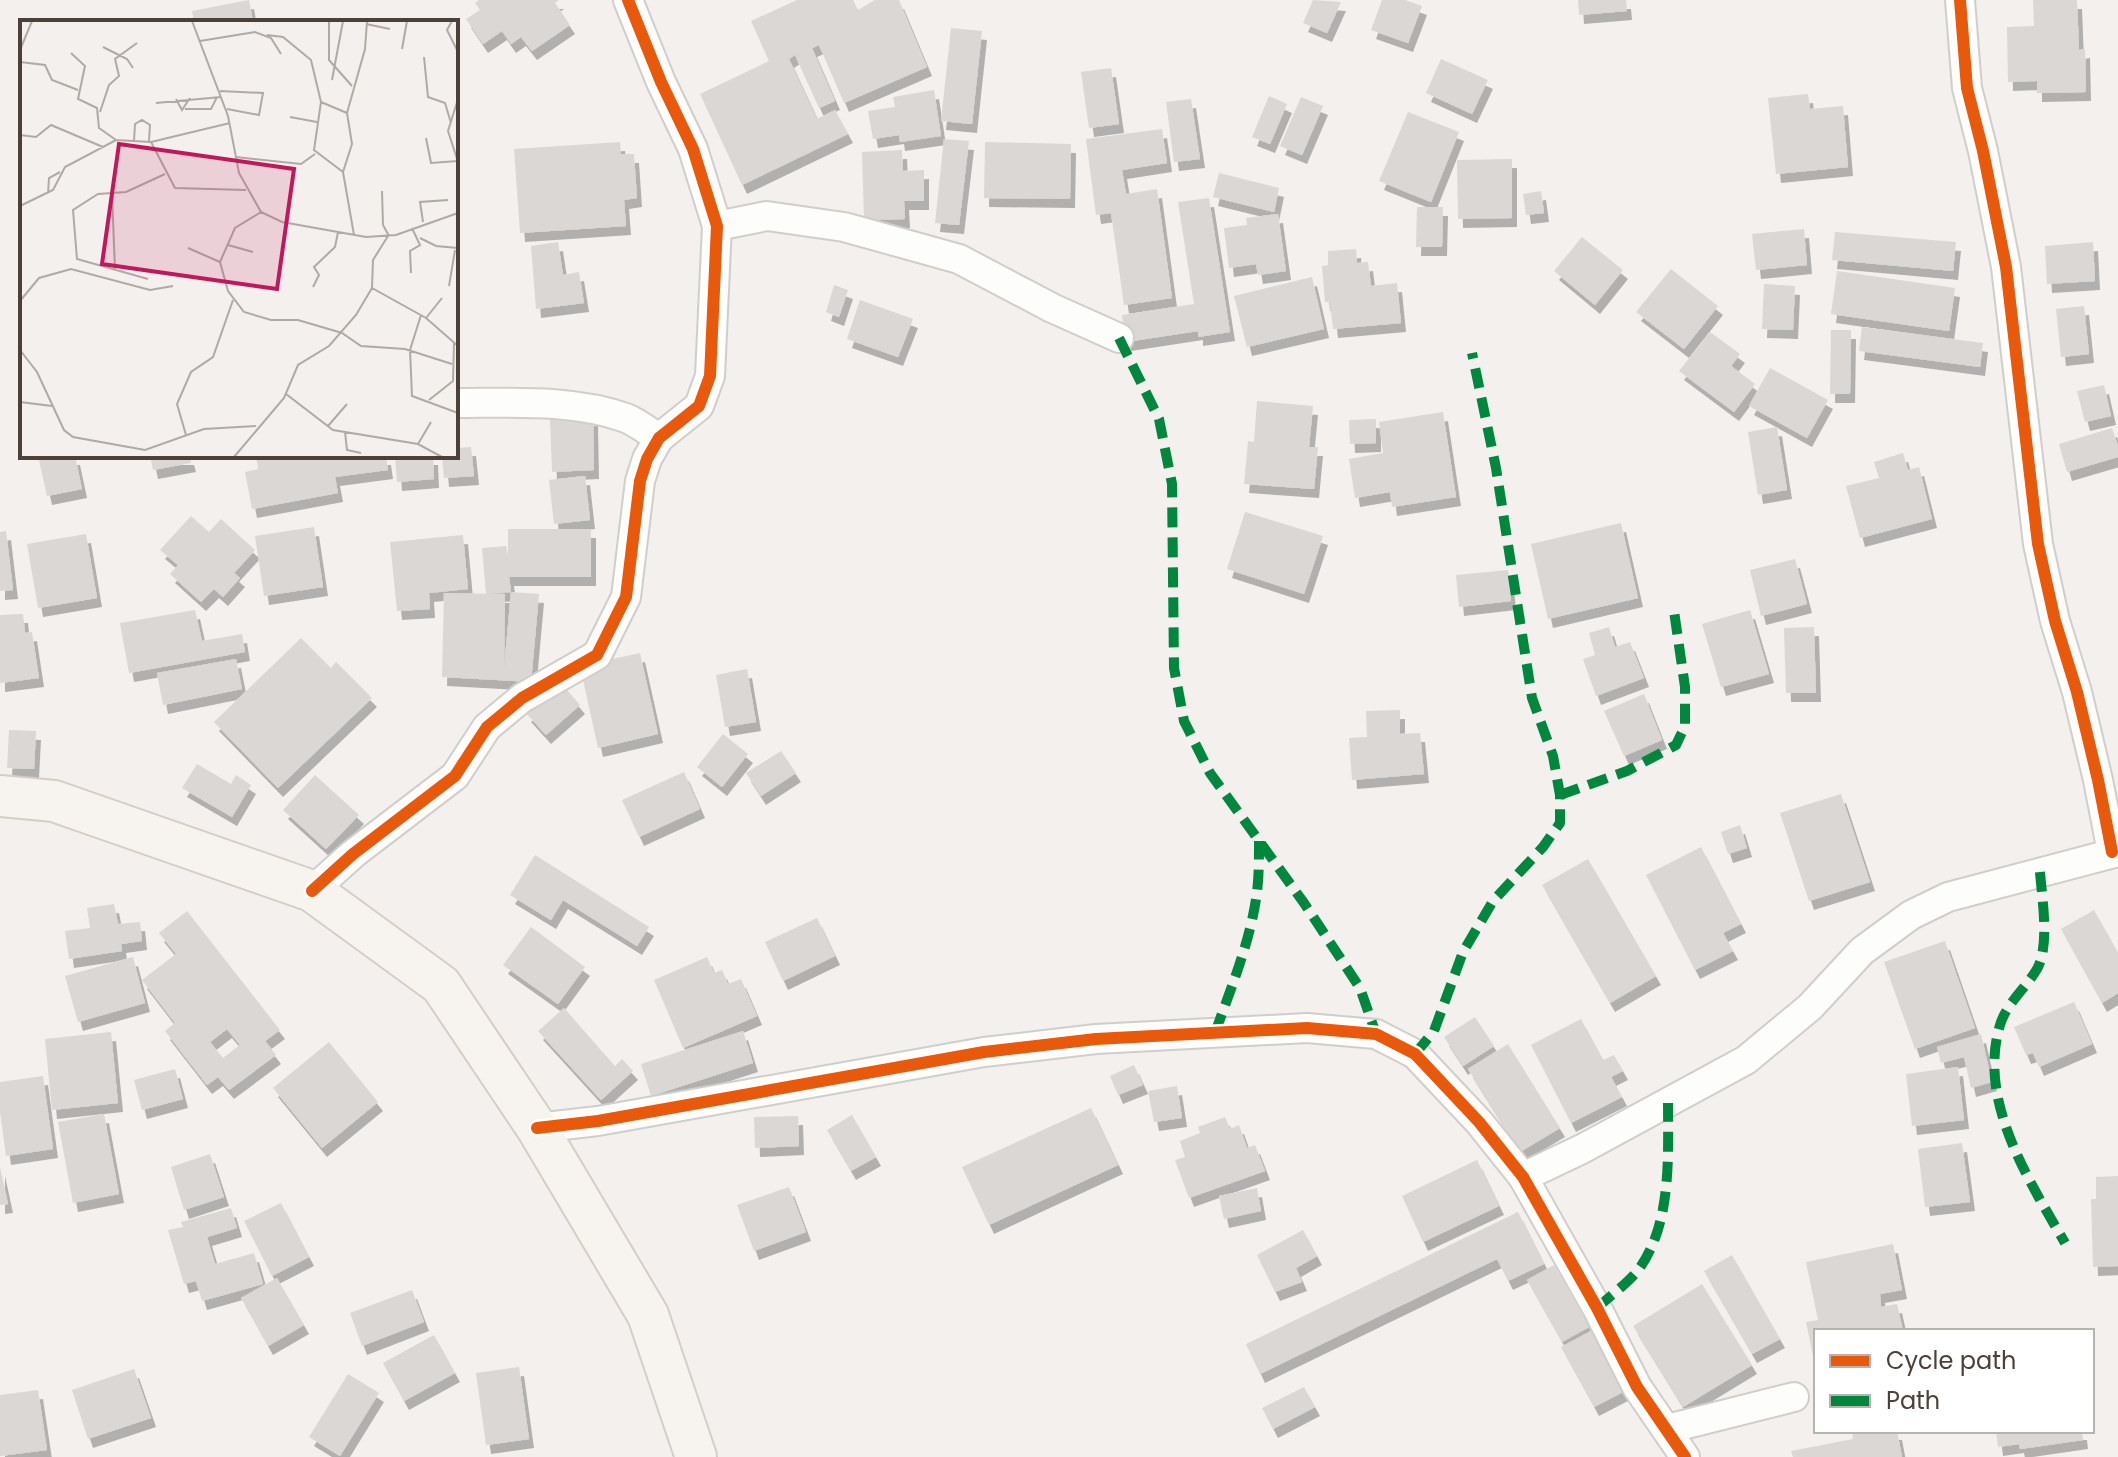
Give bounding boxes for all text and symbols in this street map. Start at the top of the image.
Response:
inset map [20,20,458,458]
legend [1814,1329,2094,1433]
text: Cycle path [1886,1344,2016,1377]
text: Path [1886,1384,1940,1417]

